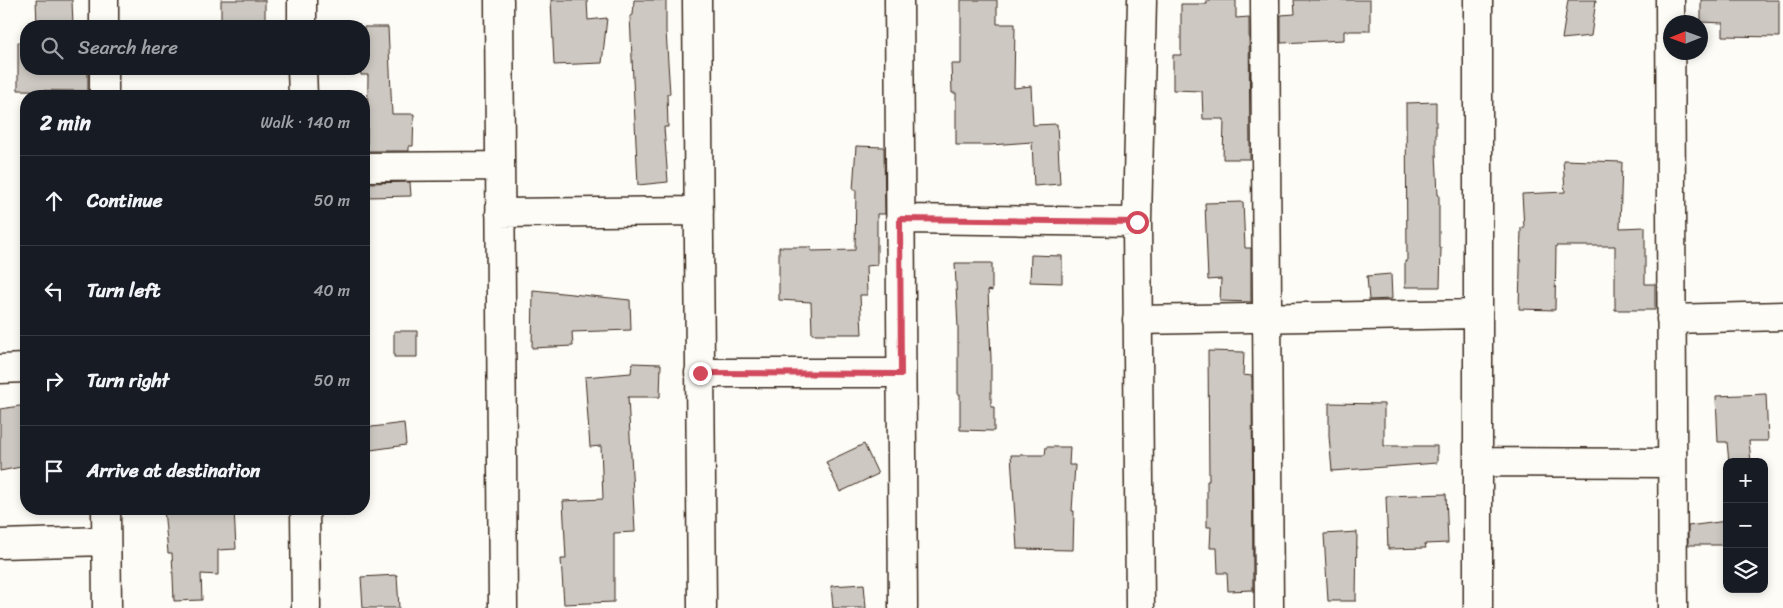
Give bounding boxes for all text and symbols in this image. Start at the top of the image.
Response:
north arrow [1663,15,1708,60]
search box [20,20,370,75]
text: Search here [78,31,178,64]
icon: search [38,34,66,62]
text: 2 min [40,104,91,142]
text: Walk · 140 m [261,108,350,137]
text: Continue [87,184,163,217]
text: 50 m [314,186,350,215]
icon: ahead [40,187,68,215]
route start [1126,211,1149,234]
text: Turn left [87,274,160,307]
text: 40 m [313,276,350,305]
icon: left [40,277,68,305]
route end [689,362,712,385]
text: Turn right [87,364,169,397]
text: 50 m [314,366,350,395]
icon: right [40,367,68,395]
text: Arrive at destination [87,454,260,487]
icon: arrive [40,457,68,485]
map controls [1723,458,1768,593]
button: + [1723,458,1768,503]
button: − [1723,503,1768,548]
button: layers [1723,548,1768,593]

